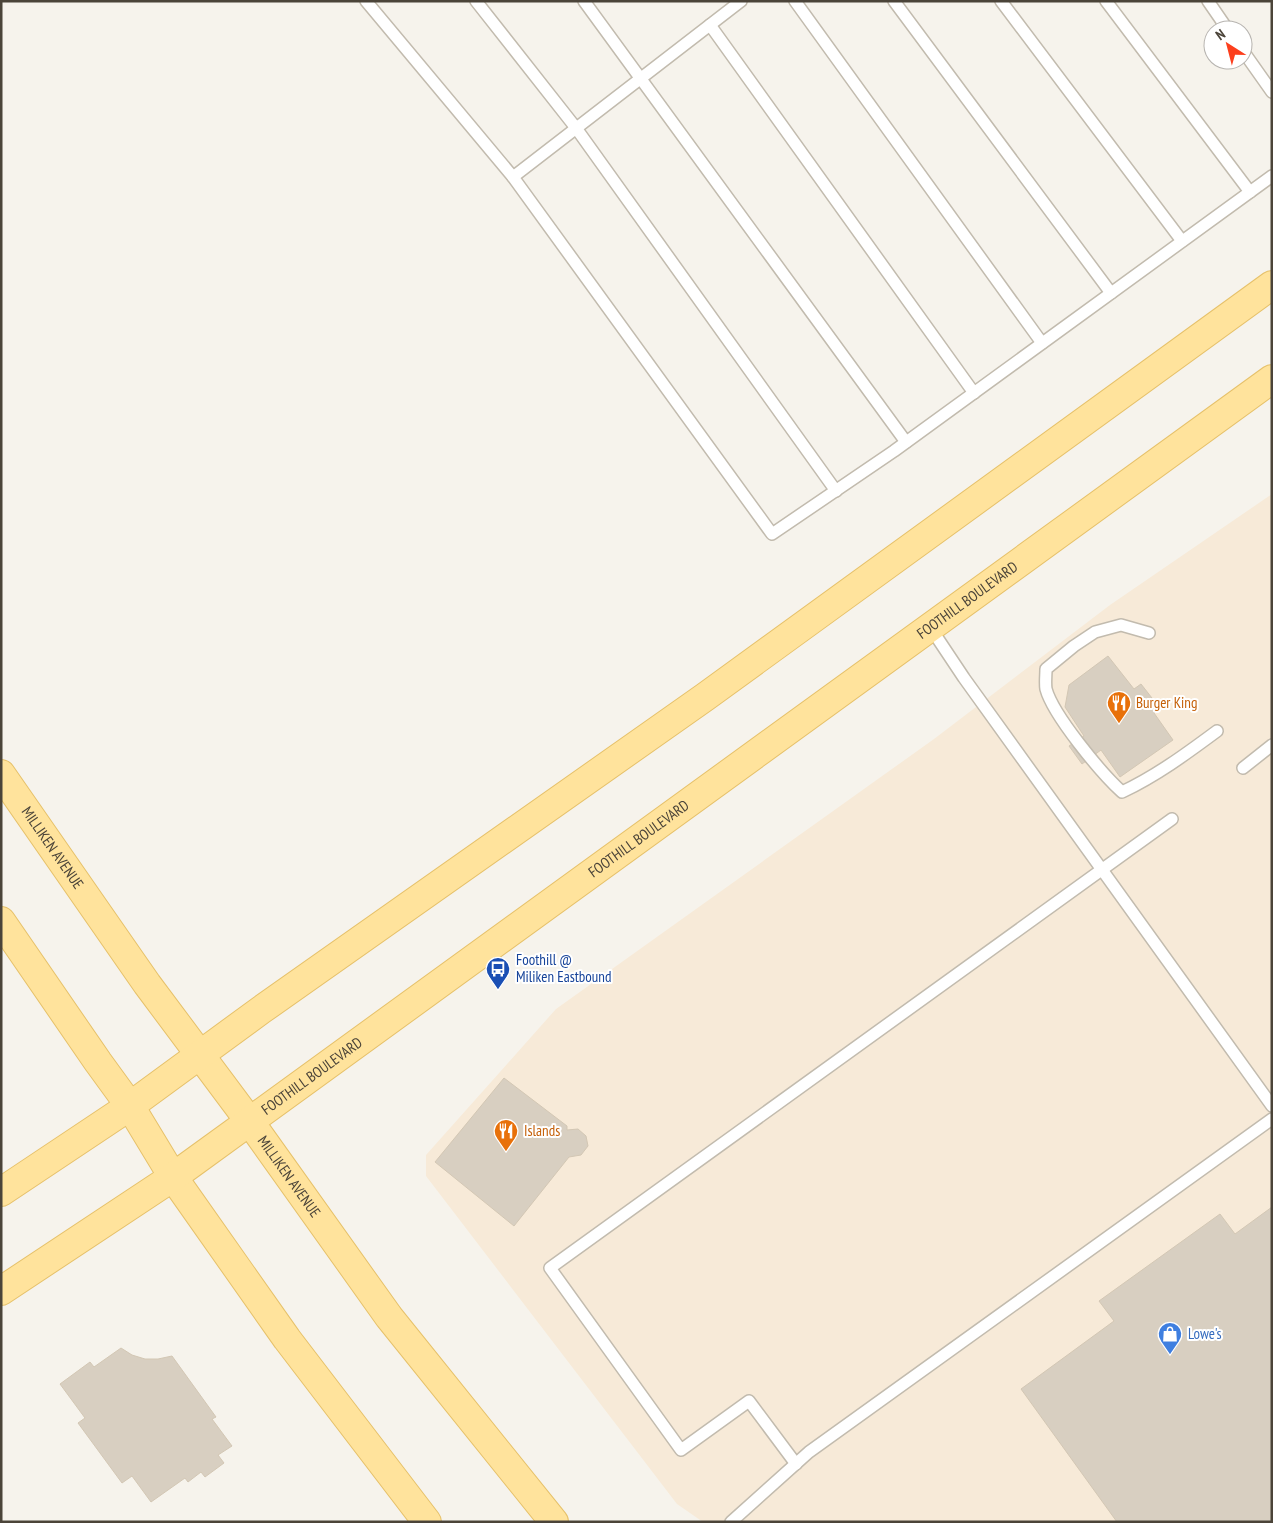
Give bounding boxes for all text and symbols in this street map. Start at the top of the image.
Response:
north arrow [1203,20,1253,70]
text: N [1212,25,1229,44]
street label: FOOTHILL BOULEVARD [913,557,1021,643]
restaurant icon: Burger King [1106,690,1132,724]
place label: Burger King [1136,693,1197,712]
street label: FOOTHILL BOULEVARD [584,795,693,881]
street label: MILLIKEN AVENUE [18,803,88,892]
place label: Foothill @ Miliken Eastbound [516,950,611,986]
bus stop icon: Foothill @ Miliken Eastbound [485,956,511,990]
street label: FOOTHILL BOULEVARD [257,1033,366,1119]
restaurant icon: Islands [493,1118,519,1152]
place label: Islands [524,1121,560,1140]
street label: MILLIKEN AVENUE [254,1132,325,1221]
shop icon: Lowe's [1157,1321,1183,1355]
place label: Lowe's [1188,1324,1222,1343]

